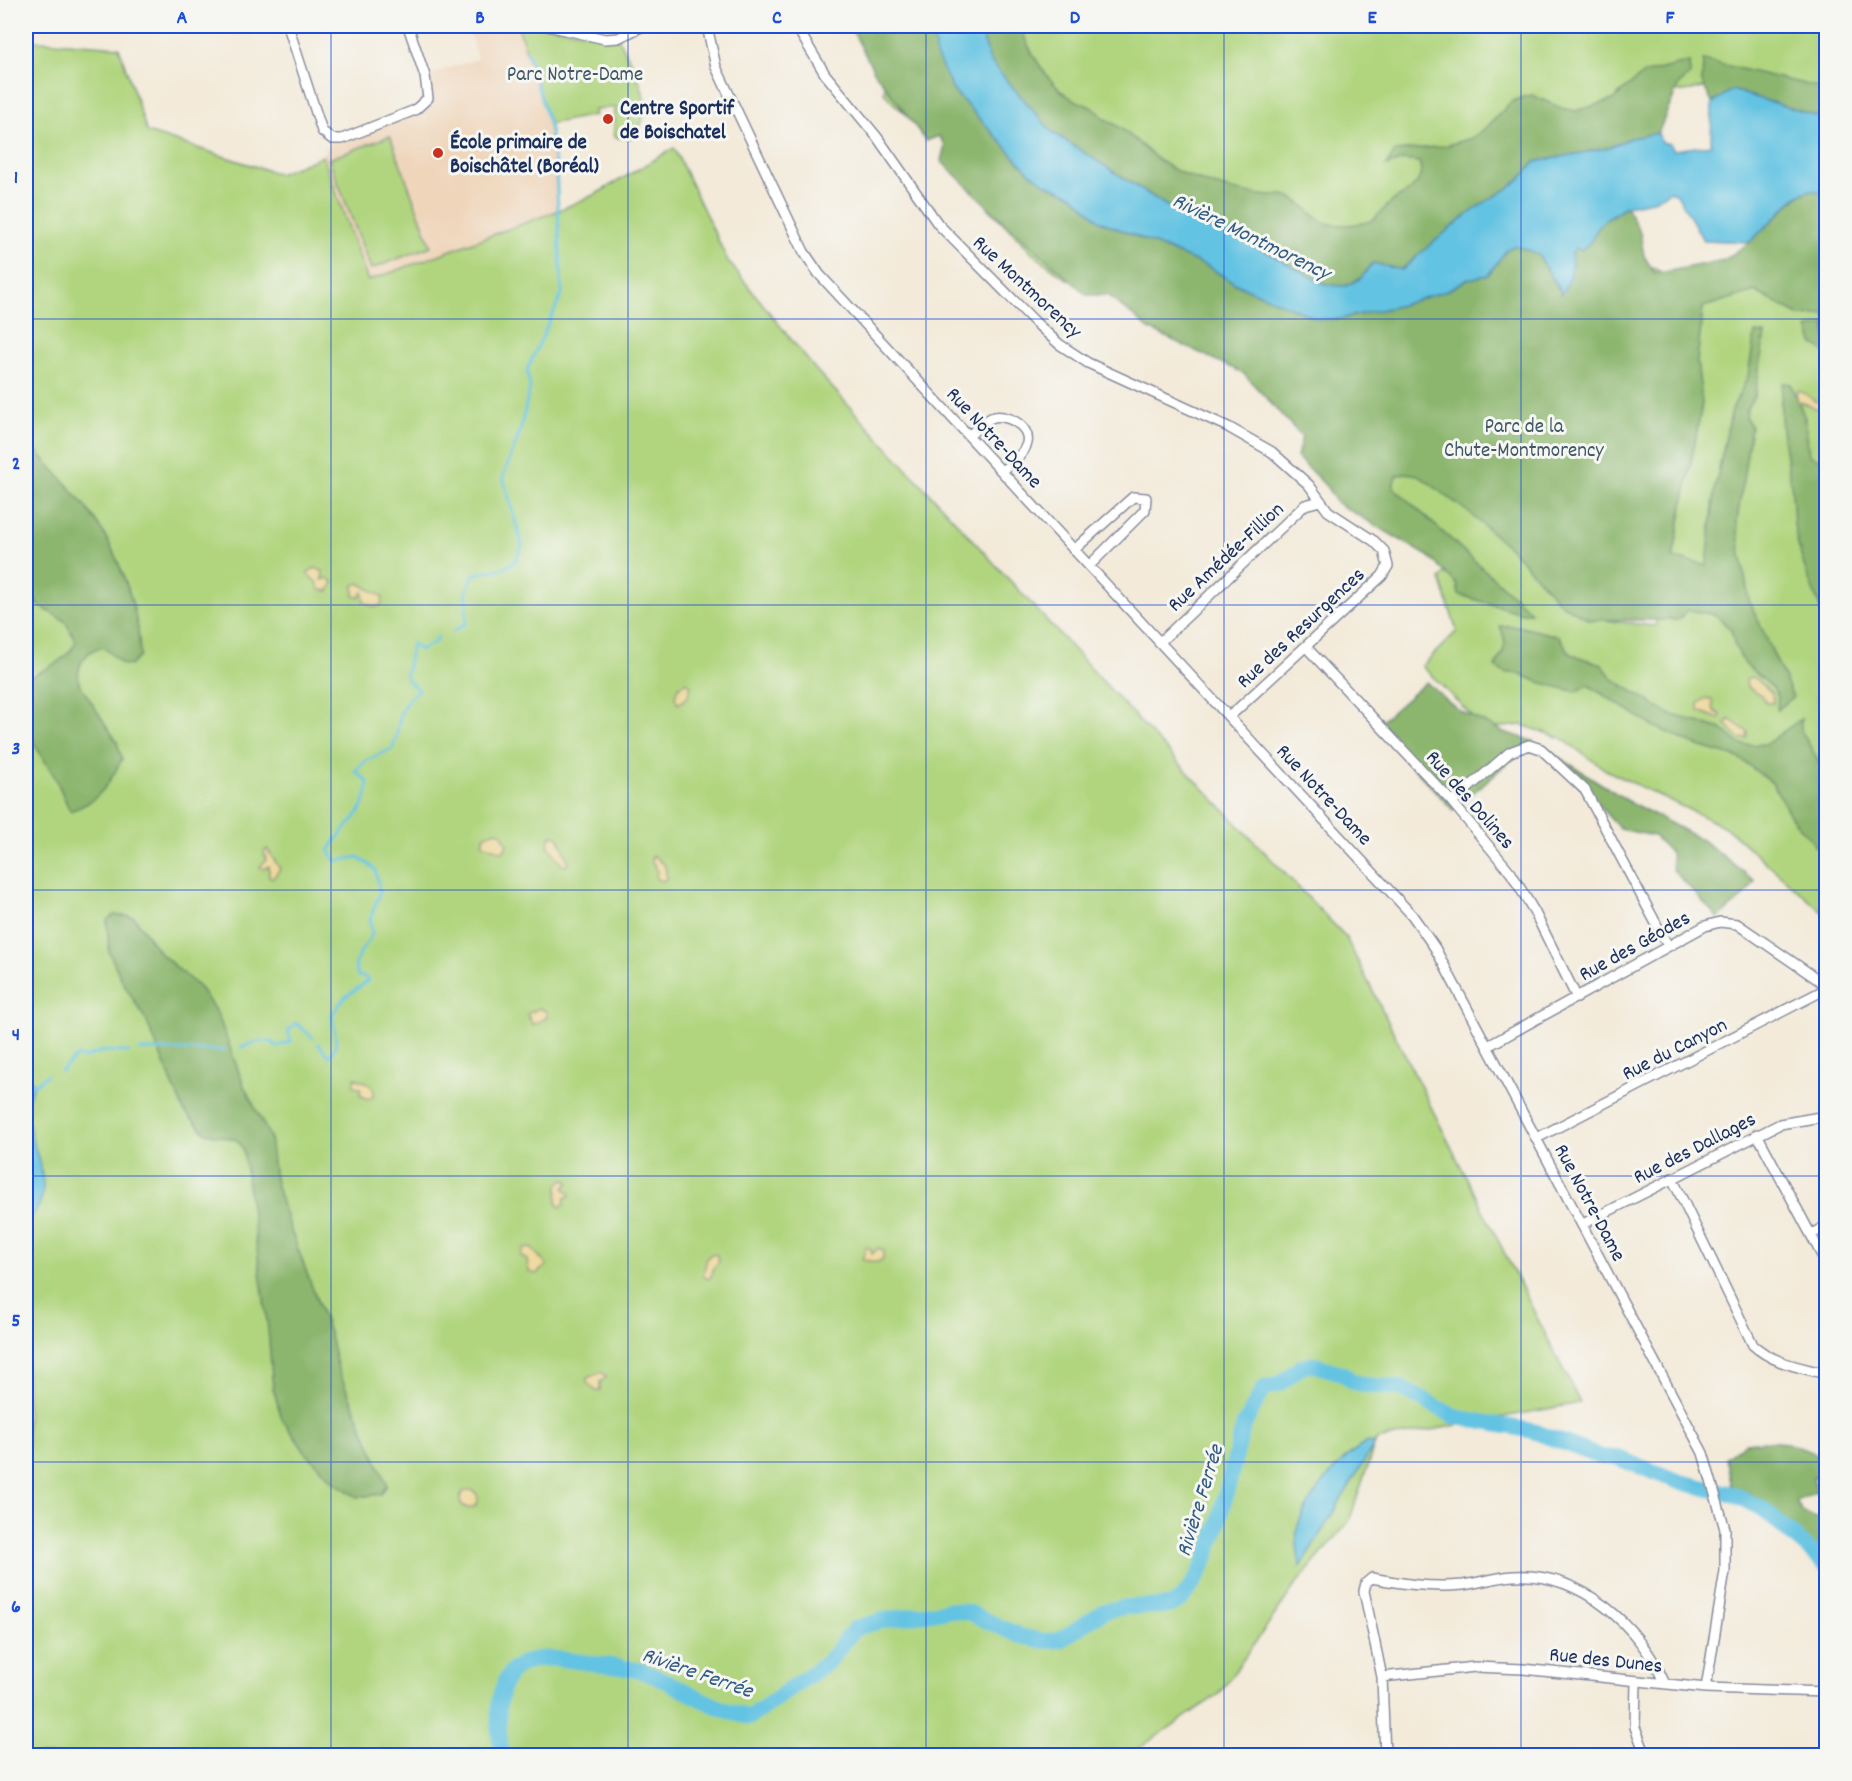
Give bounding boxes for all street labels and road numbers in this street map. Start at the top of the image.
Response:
street label: Rue Montmorency [965,230,1088,347]
street label: Rue Notre-Dame [938,382,1048,497]
street label: Rue Amédée-Fillion [1162,496,1292,620]
street label: Rue des Resurgences [1231,562,1373,697]
street label: Rue Notre-Dame [1268,739,1378,854]
street label: Rue des Dolines [1417,745,1520,857]
street label: Rue des Géodes [1574,905,1697,991]
street label: Rue du Canyon [1618,1011,1733,1090]
street label: Rue des Dallages [1629,1106,1762,1193]
street label: Rue Notre-Dame [1545,1139,1632,1268]
street label: Rue des Dunes [1548,1641,1664,1683]

